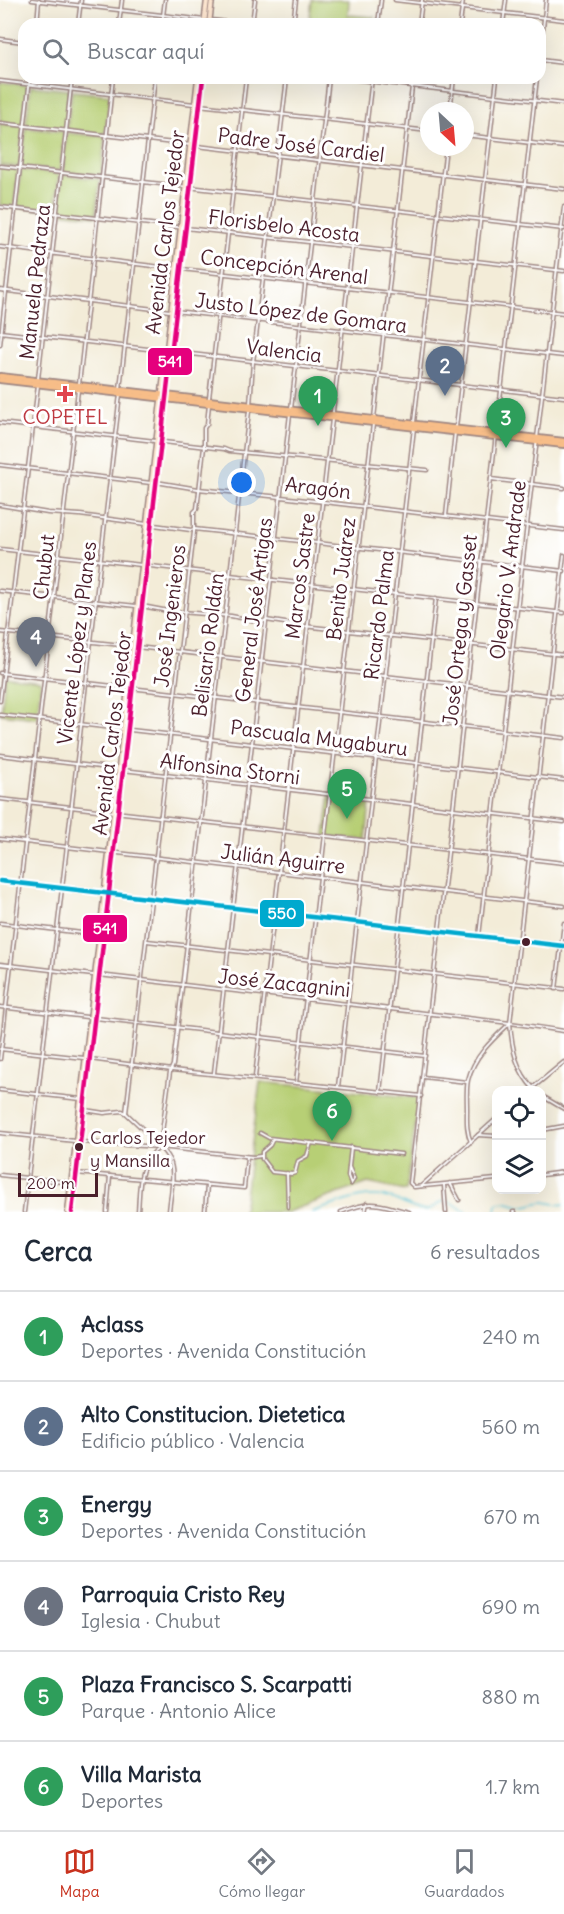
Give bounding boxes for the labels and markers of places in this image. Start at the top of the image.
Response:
pin: 2 [426,346,464,396]
pin: 1 [298,376,338,426]
marker: COPETEL [56,385,74,403]
pin: 3 [486,398,526,448]
place label: COPETEL [22,404,108,429]
pin: 4 [16,618,56,667]
pin: 5 [328,770,366,819]
unlabelled marker [520,936,532,948]
pin: 6 [312,1092,352,1141]
place label: Carlos Tejedor y Mansilla [90,1126,206,1172]
marker: Carlos Tejedor y Mansilla [73,1141,85,1153]

